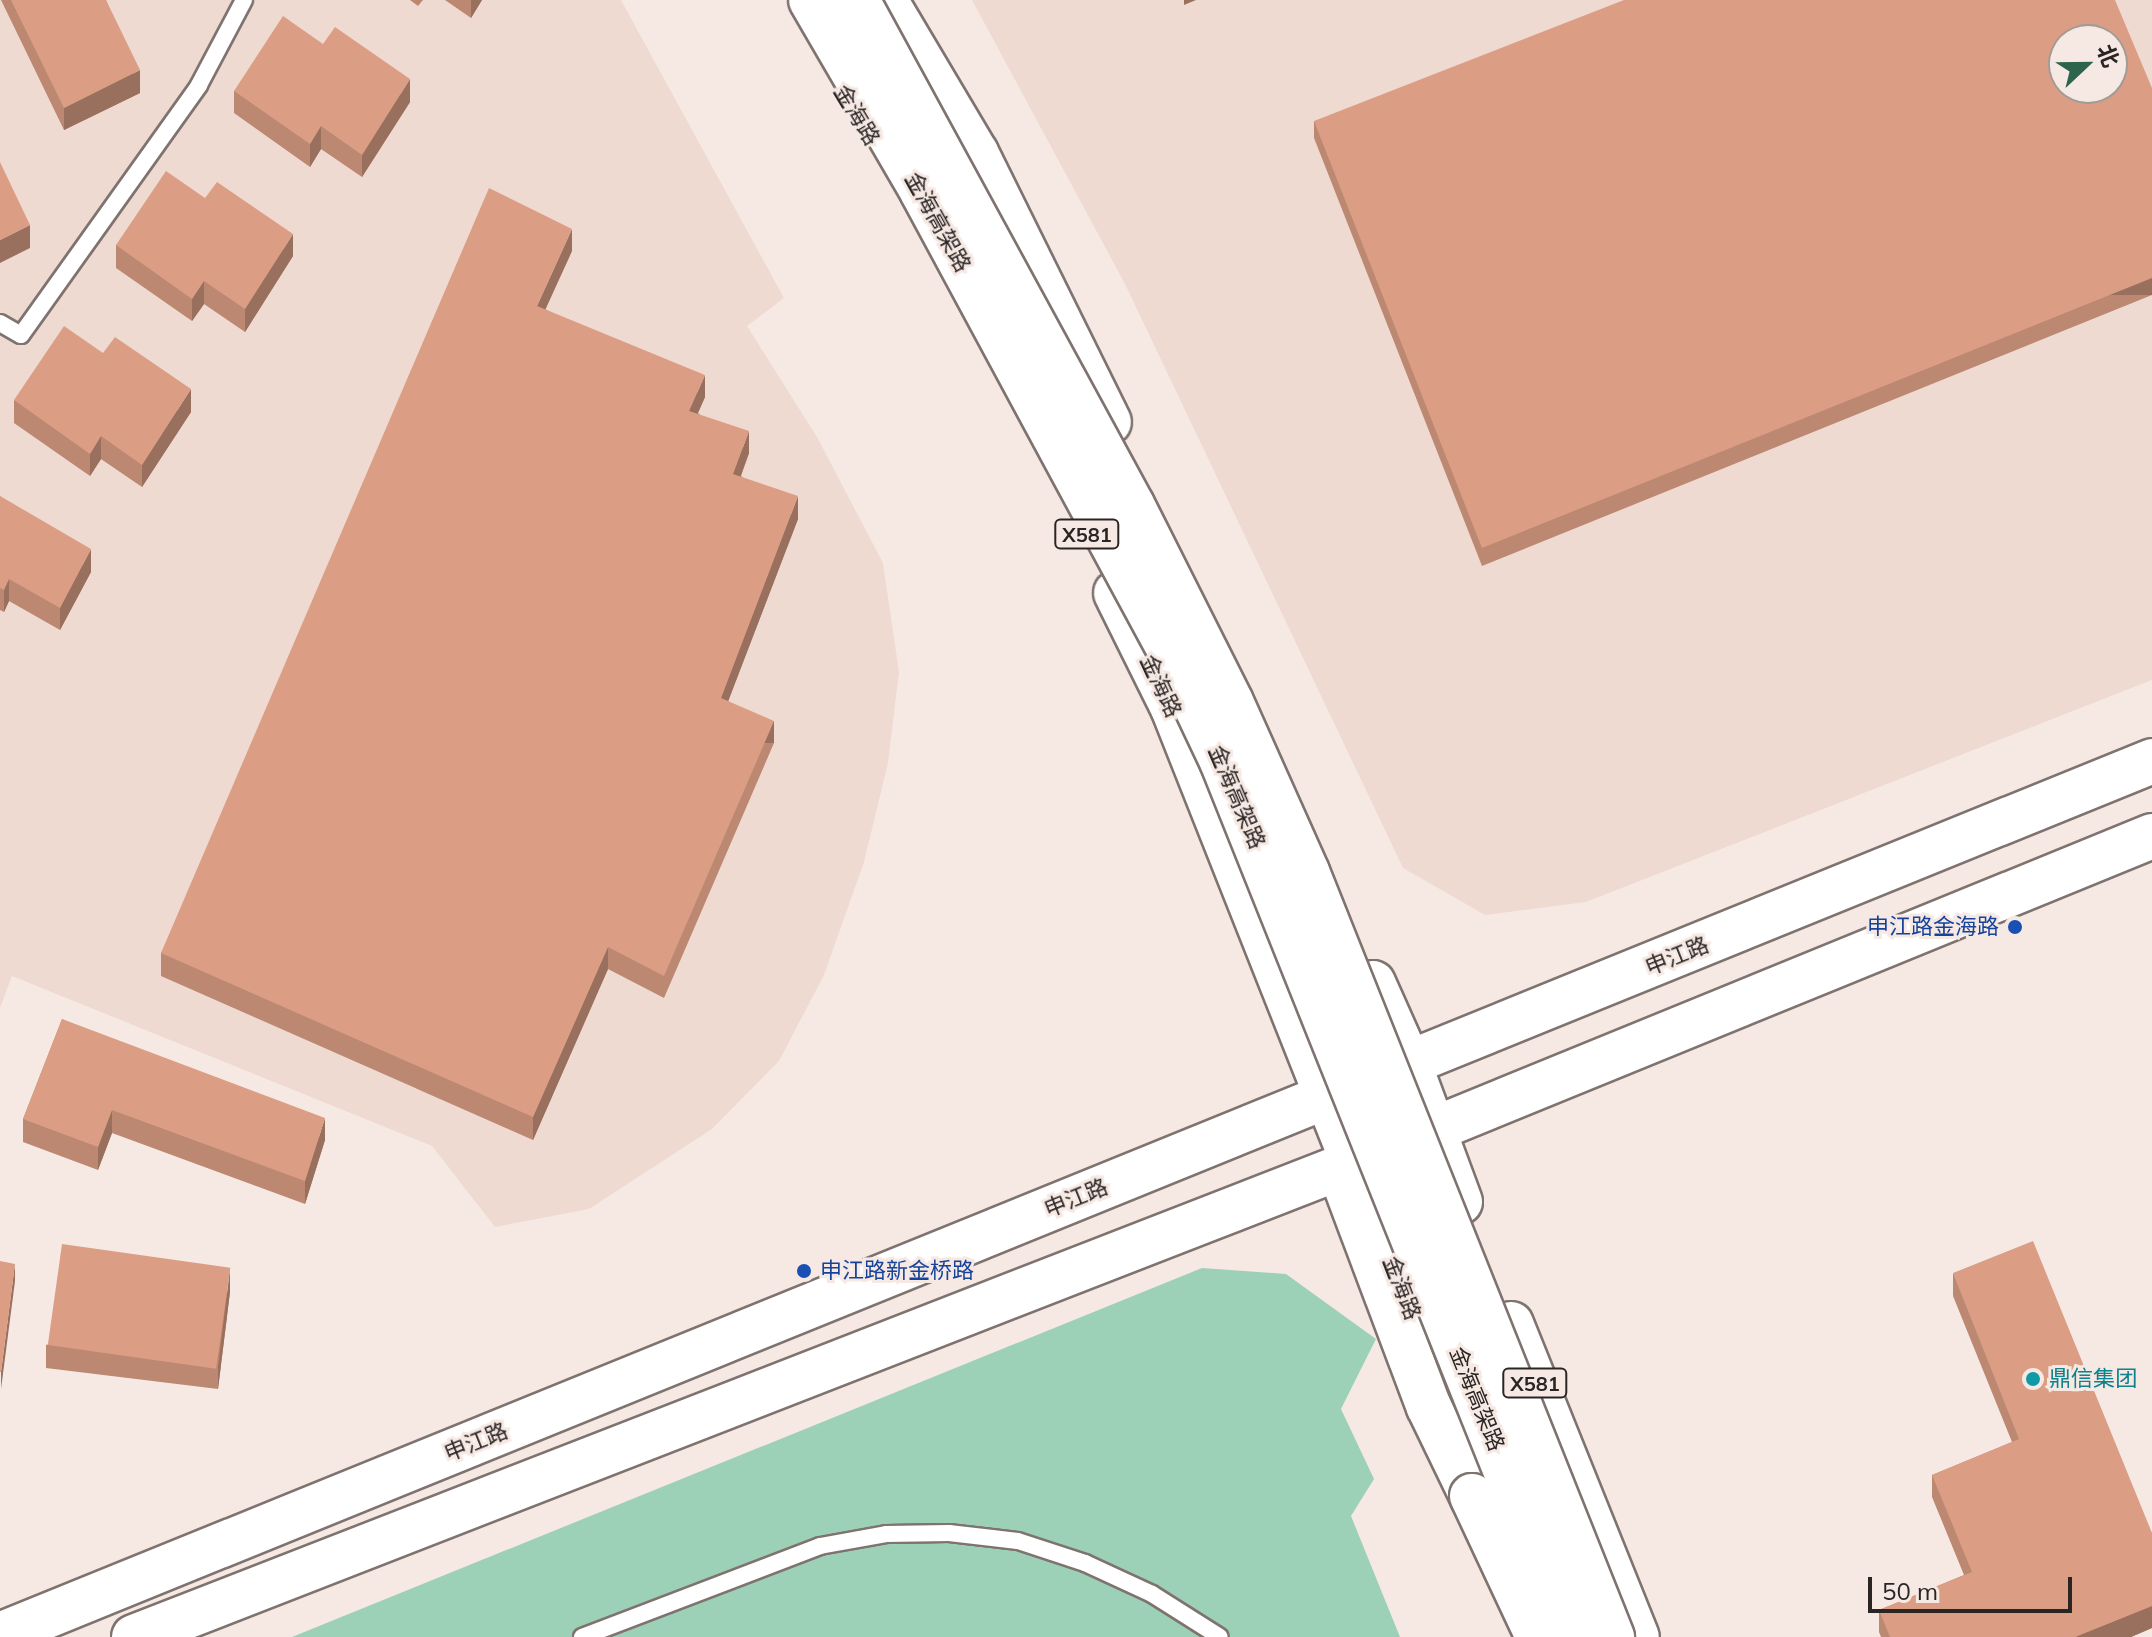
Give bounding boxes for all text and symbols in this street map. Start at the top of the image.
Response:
north arrow [2048,24,2128,104]
text: 北 [2091,40,2125,71]
street label: 金海路 [829,80,885,150]
street label: 金海高架路 [900,167,976,277]
road number: X581 [1053,518,1121,550]
street label: 金海路 [1135,651,1187,721]
street label: 金海高架路 [1203,741,1271,853]
place label: 申江路金海路 [1867,914,1999,940]
marker: 申江路金海路 [2006,918,2024,936]
street label: 申江路 [1641,931,1713,981]
street label: 申江路 [1040,1173,1112,1223]
street label: 金海路 [1378,1252,1426,1324]
place label: 申江路新金桥路 [820,1258,974,1284]
marker: 申江路新金桥路 [795,1262,813,1280]
street label: 金海高架路 [1444,1343,1510,1455]
place label: 鼎信集团 [2049,1366,2137,1392]
road number: X581 [1501,1367,1569,1399]
marker: 鼎信集团 [2024,1370,2042,1388]
street label: 申江路 [440,1417,512,1467]
scale bar [1872,1561,2076,1611]
text: 50 m [1882,1576,1938,1606]

